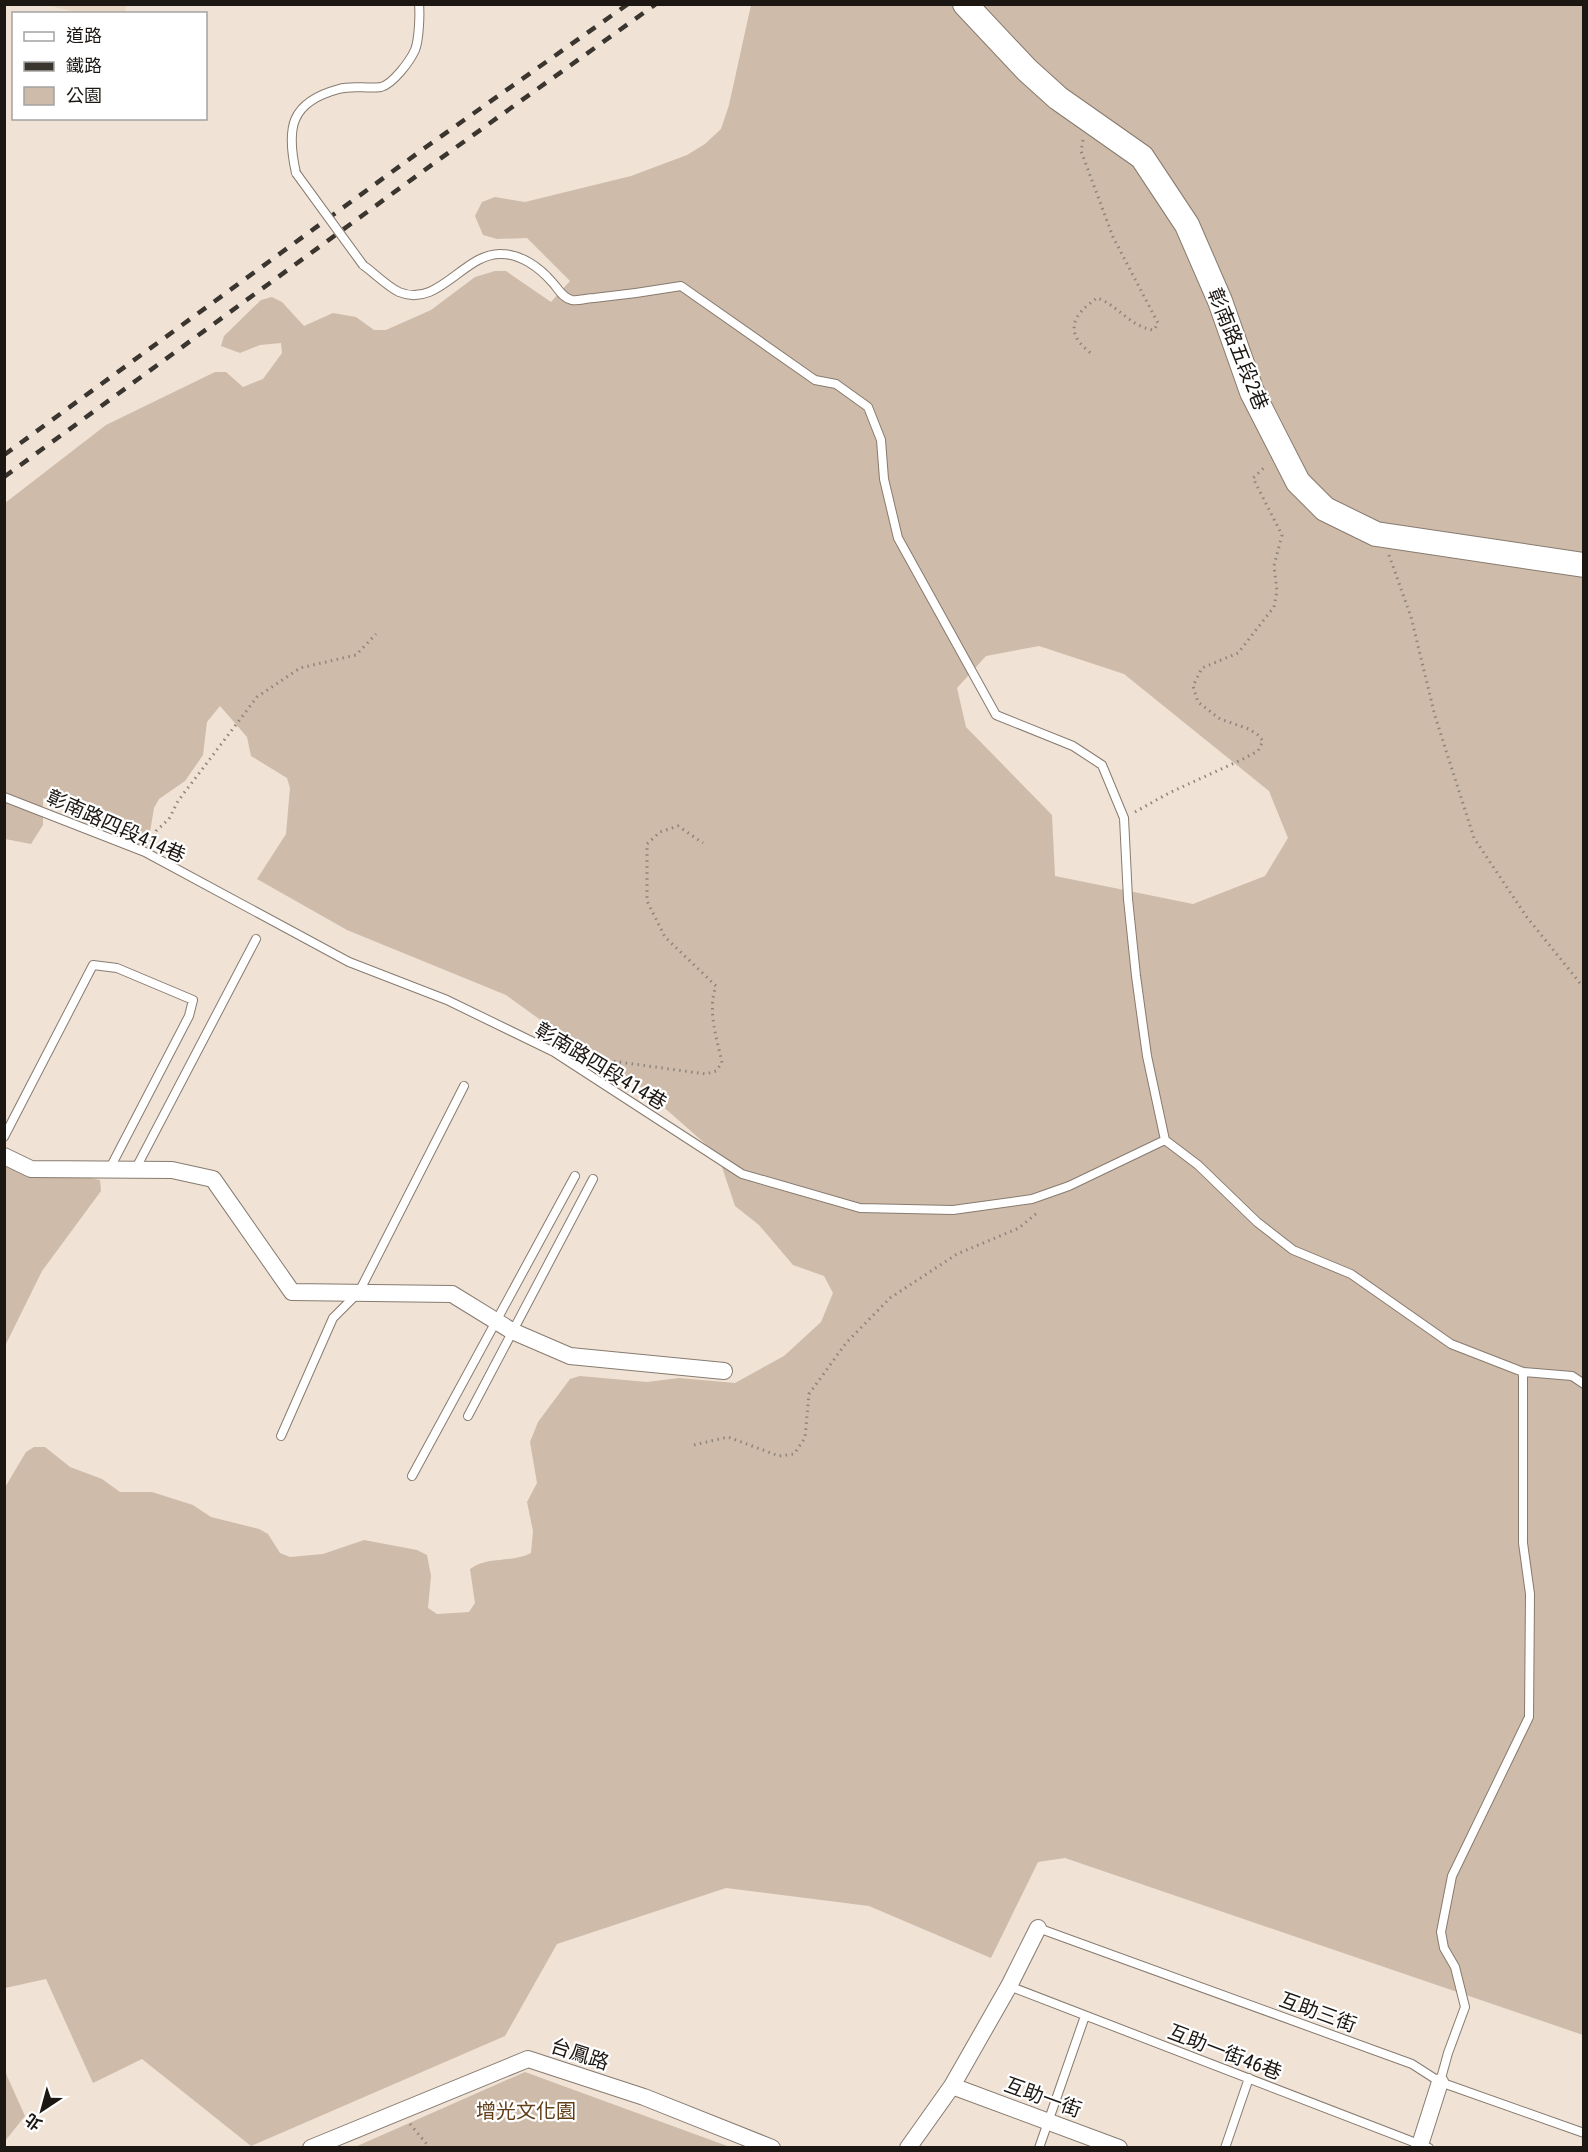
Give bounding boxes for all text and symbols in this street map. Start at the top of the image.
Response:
legend [12,12,207,120]
text: 道路 [66,25,102,46]
text: 鐵路 [66,55,102,76]
text: 公園 [66,85,102,106]
street label: 彰南路五段2巷 [1203,284,1273,414]
street label: 彰南路四段414巷 [43,785,189,867]
street label: 彰南路四段414巷 [531,1017,671,1115]
street label: 互助三街 [1276,1987,1360,2037]
street label: 互助一街46巷 [1165,2019,1285,2085]
street label: 台鳳路 [548,2033,612,2075]
street label: 互助一街 [1001,2072,1085,2122]
north arrow [12,2080,72,2140]
park label: 增光文化園 [476,2099,576,2123]
text: 北 [21,2109,46,2134]

